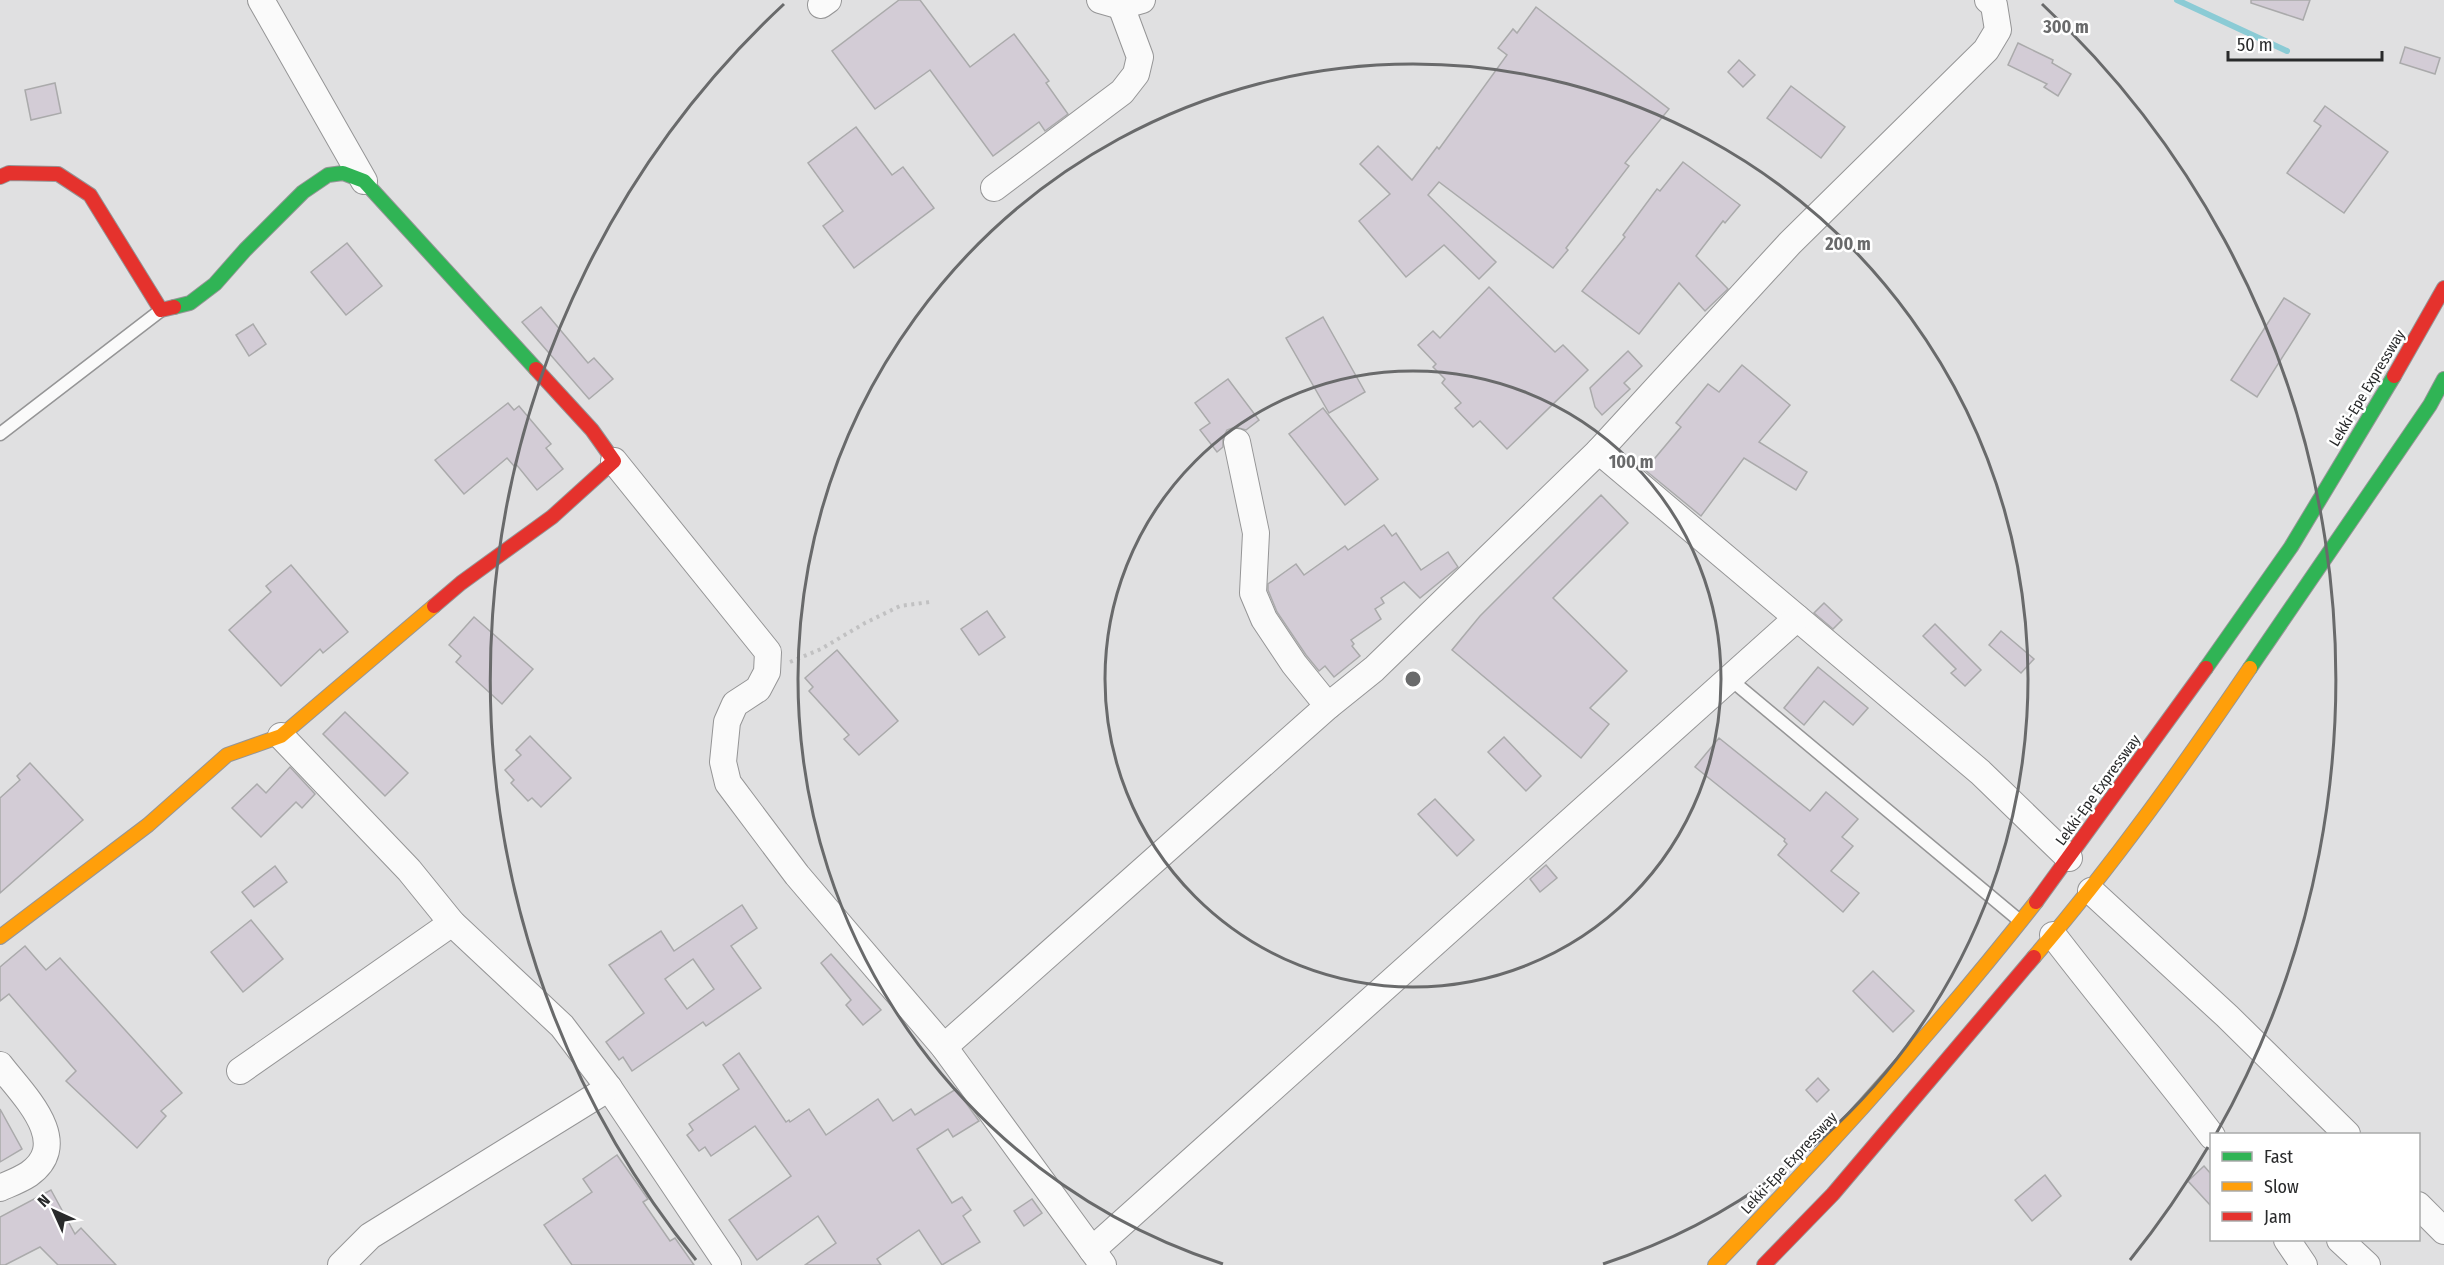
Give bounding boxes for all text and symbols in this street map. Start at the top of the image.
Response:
text: 300 m [2042,16,2089,38]
scale bar [2228,24,2382,62]
text: 50 m [2237,34,2273,56]
text: 200 m [1824,233,1871,255]
street label: Lekki-Epe Expressway [2325,326,2409,449]
text: 100 m [1609,451,1653,473]
centre of rings [1403,669,1423,689]
street label: Lekki-Epe Expressway [2052,731,2144,849]
street label: Lekki-Epe Expressway [1737,1108,1841,1218]
legend [2210,1133,2420,1241]
text: Fast [2264,1146,2293,1168]
text: Slow [2264,1176,2299,1198]
north arrow [24,1181,84,1241]
text: N [34,1191,54,1211]
text: Jam [2264,1206,2292,1228]

